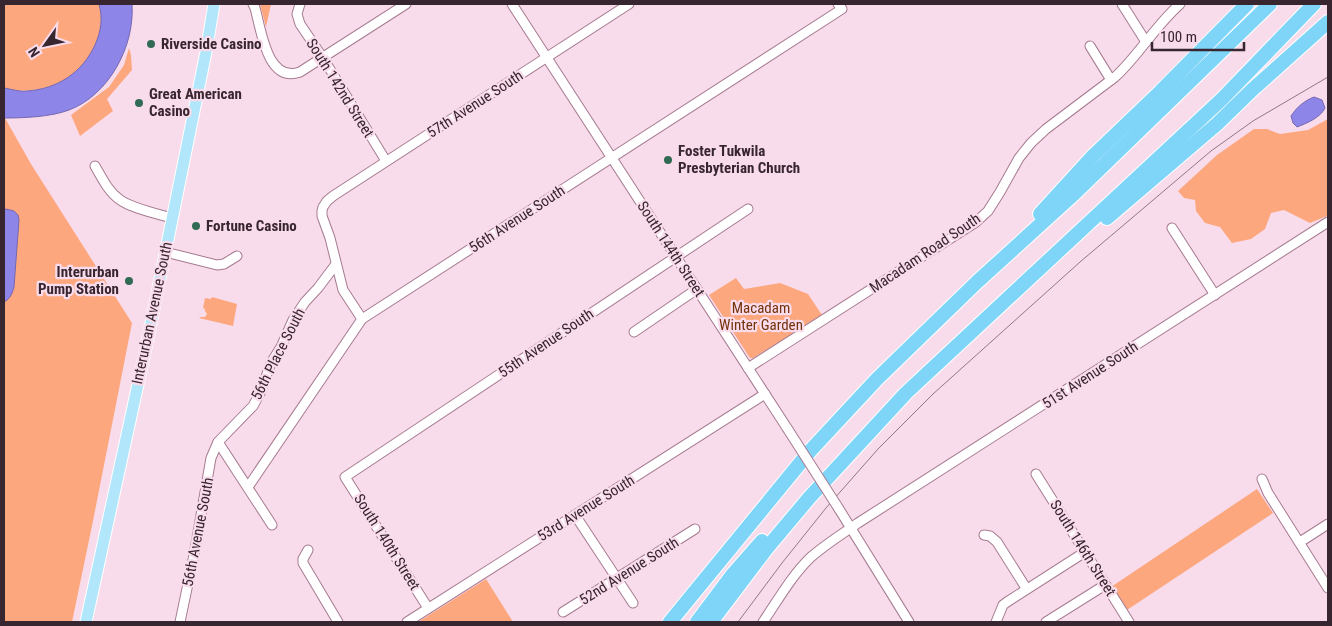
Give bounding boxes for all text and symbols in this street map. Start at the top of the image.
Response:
north arrow [20,20,70,70]
scale bar [1152,20,1244,52]
text: 100 m [1160,28,1197,46]
place label: Riverside Casino [161,35,262,53]
street label: South 142nd Street [302,35,378,141]
marker: Riverside Casino [145,38,157,50]
text: N [25,44,43,60]
street label: 57th Avenue South [424,66,526,142]
place label: Great American Casino [149,85,242,120]
marker: Great American Casino [133,97,145,109]
place label: Foster Tukwila Presbyterian Church [678,142,800,177]
marker: Foster Tukwila Presbyterian Church [662,154,674,166]
street label: 56th Avenue South [466,181,568,257]
street label: South 144th Street [633,198,709,300]
street label: Macadam Road South [866,209,984,297]
place label: Fortune Casino [206,217,297,235]
marker: Fortune Casino [190,220,202,232]
street label: Interurban Avenue South [128,240,176,386]
place label: Interurban Pump Station [38,263,119,298]
marker: Interurban Pump Station [123,275,135,287]
park label: Macadam Winter Garden [719,299,803,334]
street label: 56th Place South [247,305,309,403]
street label: 55th Avenue South [495,305,597,381]
street label: 51st Avenue South [1039,337,1141,413]
street label: 53rd Avenue South [534,471,638,545]
street label: 56th Avenue South [179,476,217,588]
street label: South 140th Street [350,491,424,593]
street label: South 146th Street [1046,497,1120,599]
street label: 52nd Avenue South [576,533,682,609]

